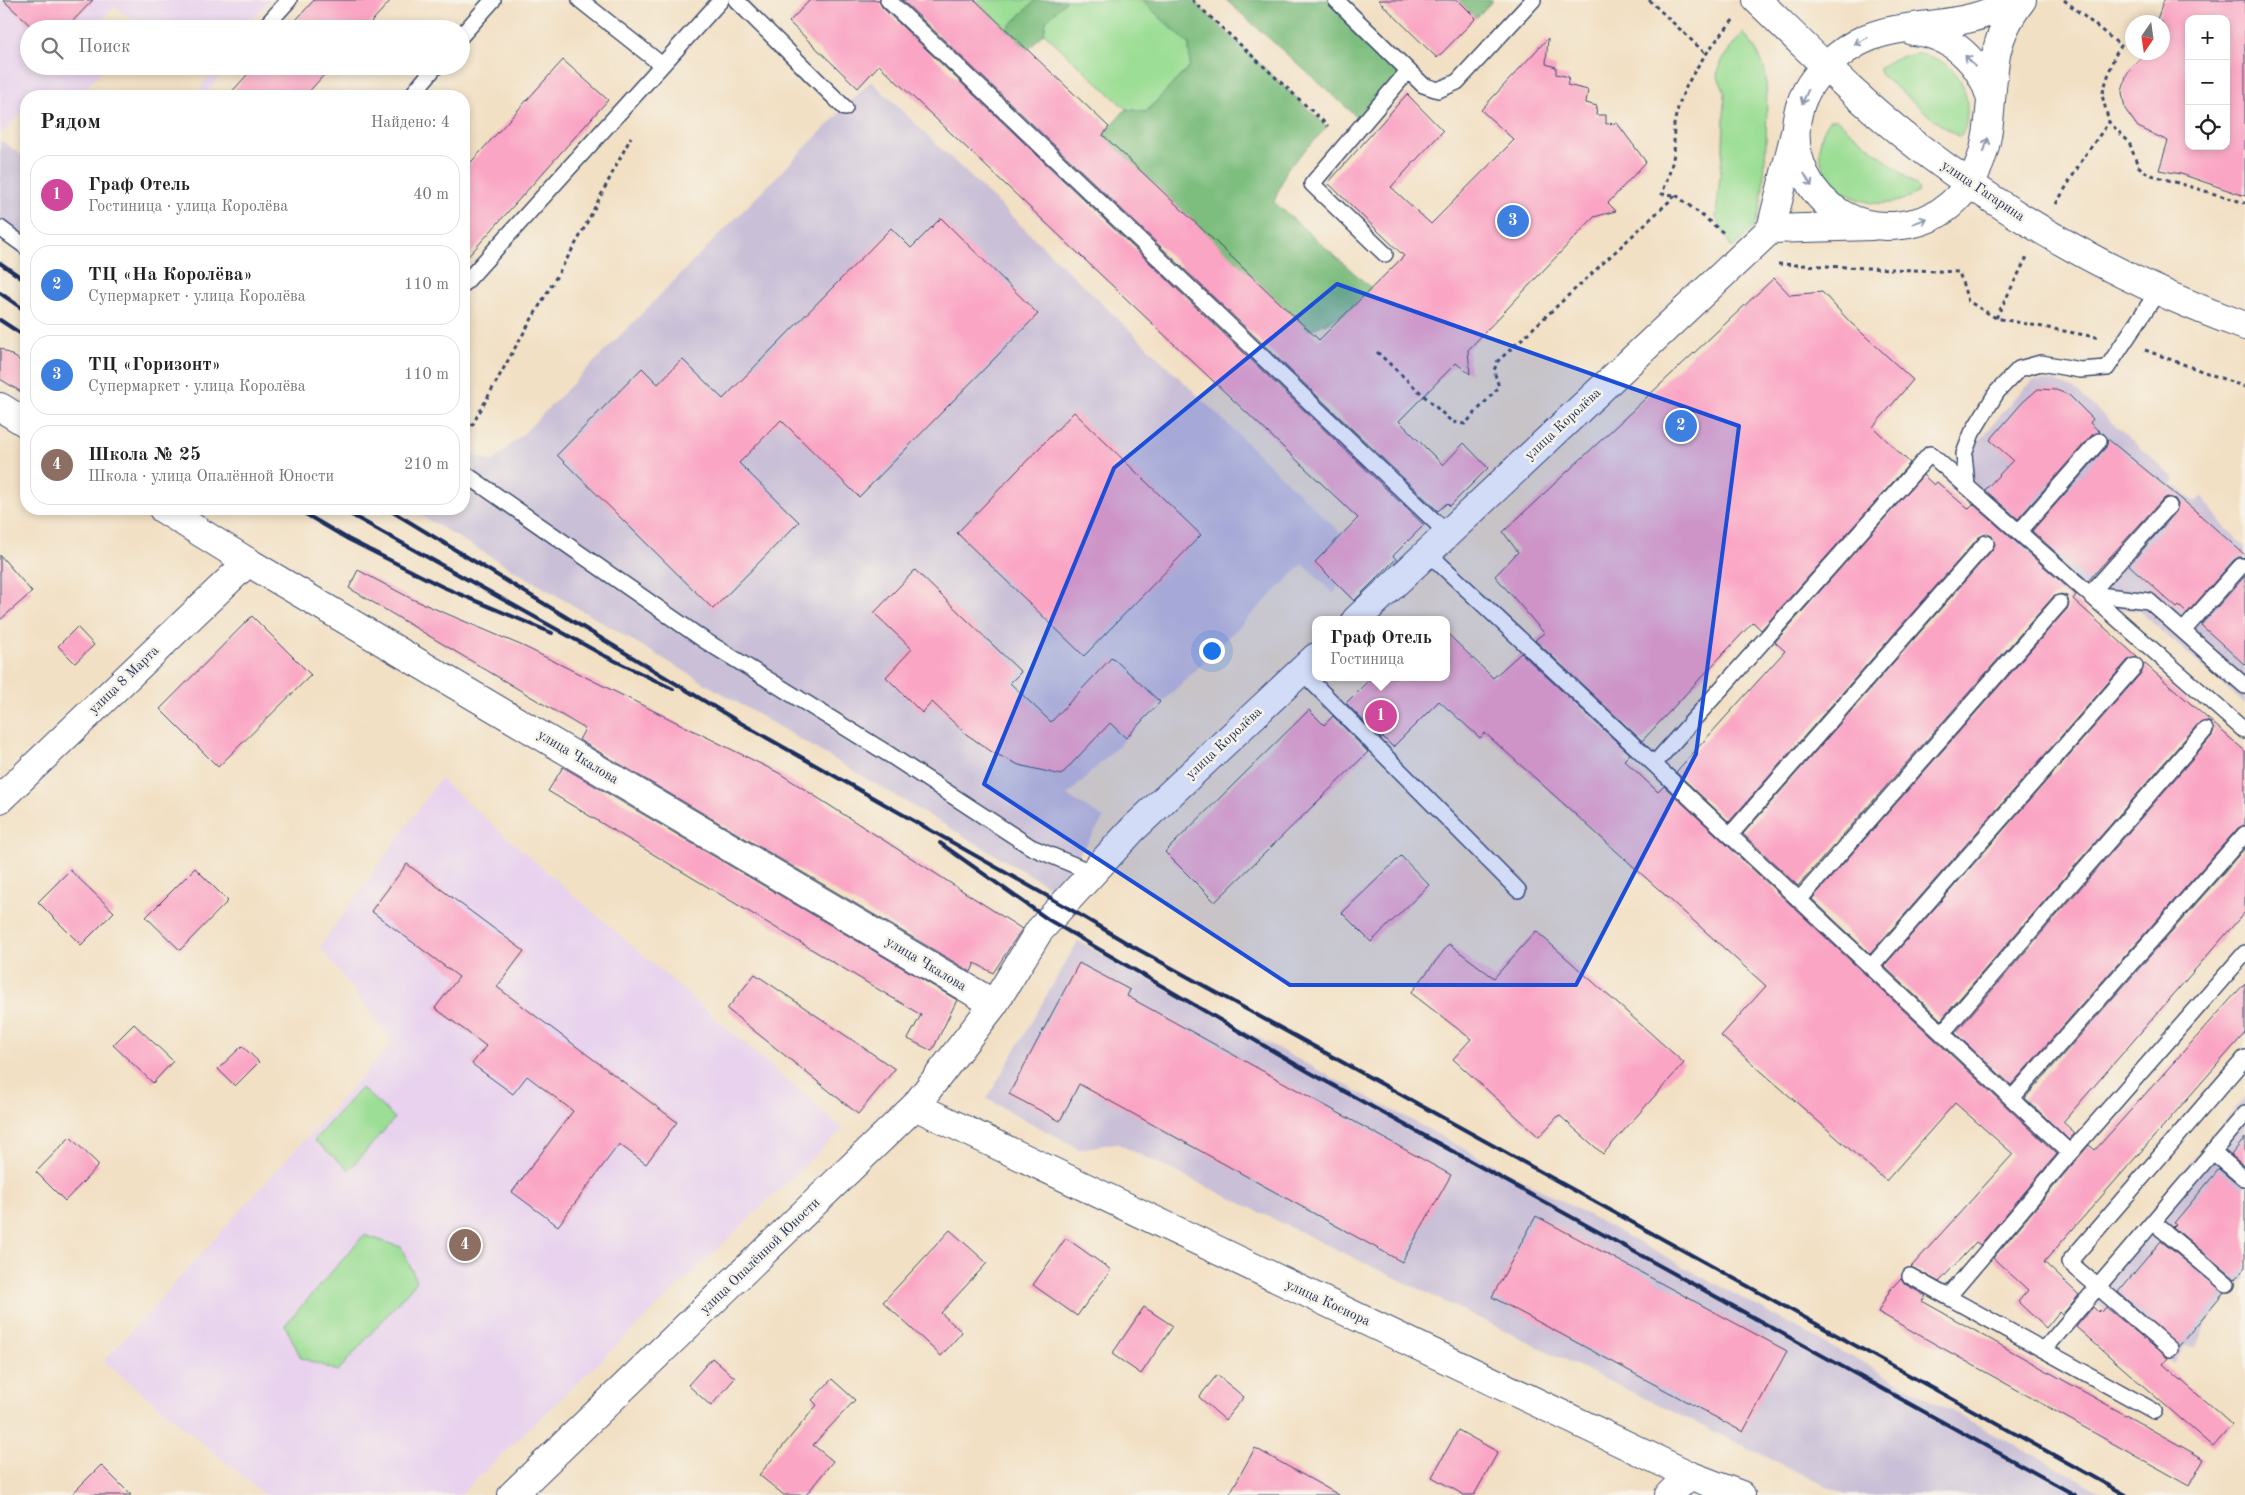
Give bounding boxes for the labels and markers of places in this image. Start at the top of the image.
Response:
pin: 3 [1497,202,1529,240]
pin: 2 [1665,407,1697,445]
pin: 1 [1365,697,1397,735]
pin: 4 [449,1226,481,1264]

